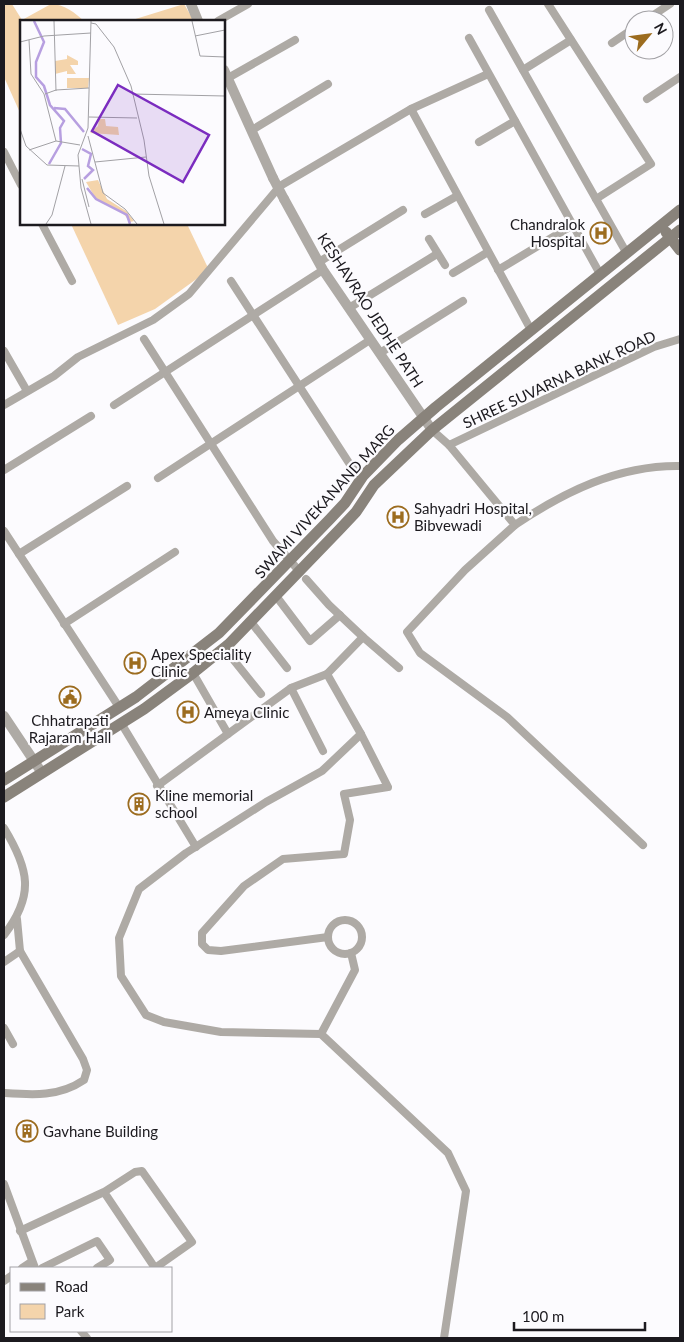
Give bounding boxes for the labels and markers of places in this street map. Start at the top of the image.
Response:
place label: Chandralok Hospital [510,215,585,250]
hospital icon: Chandralok Hospital [589,221,613,245]
place label: Sahyadri Hospital, Bibvewadi [414,499,532,534]
hospital icon: Sahyadri Hospital, Bibvewadi [386,505,410,529]
place label: Apex Speciality Clinic [151,645,252,680]
hospital icon: Apex Speciality Clinic [123,651,147,675]
public building icon: Chhatrapati Rajaram Hall [58,685,82,709]
hospital icon: Ameya Clinic [176,700,200,724]
place label: Ameya Clinic [204,703,289,721]
place label: Chhatrapati Rajaram Hall [29,711,111,746]
place label: Kline memorial school [155,786,253,821]
building icon: Kline memorial school [127,792,151,816]
building icon: Gavhane Building [15,1119,39,1143]
place label: Gavhane Building [43,1122,158,1140]

